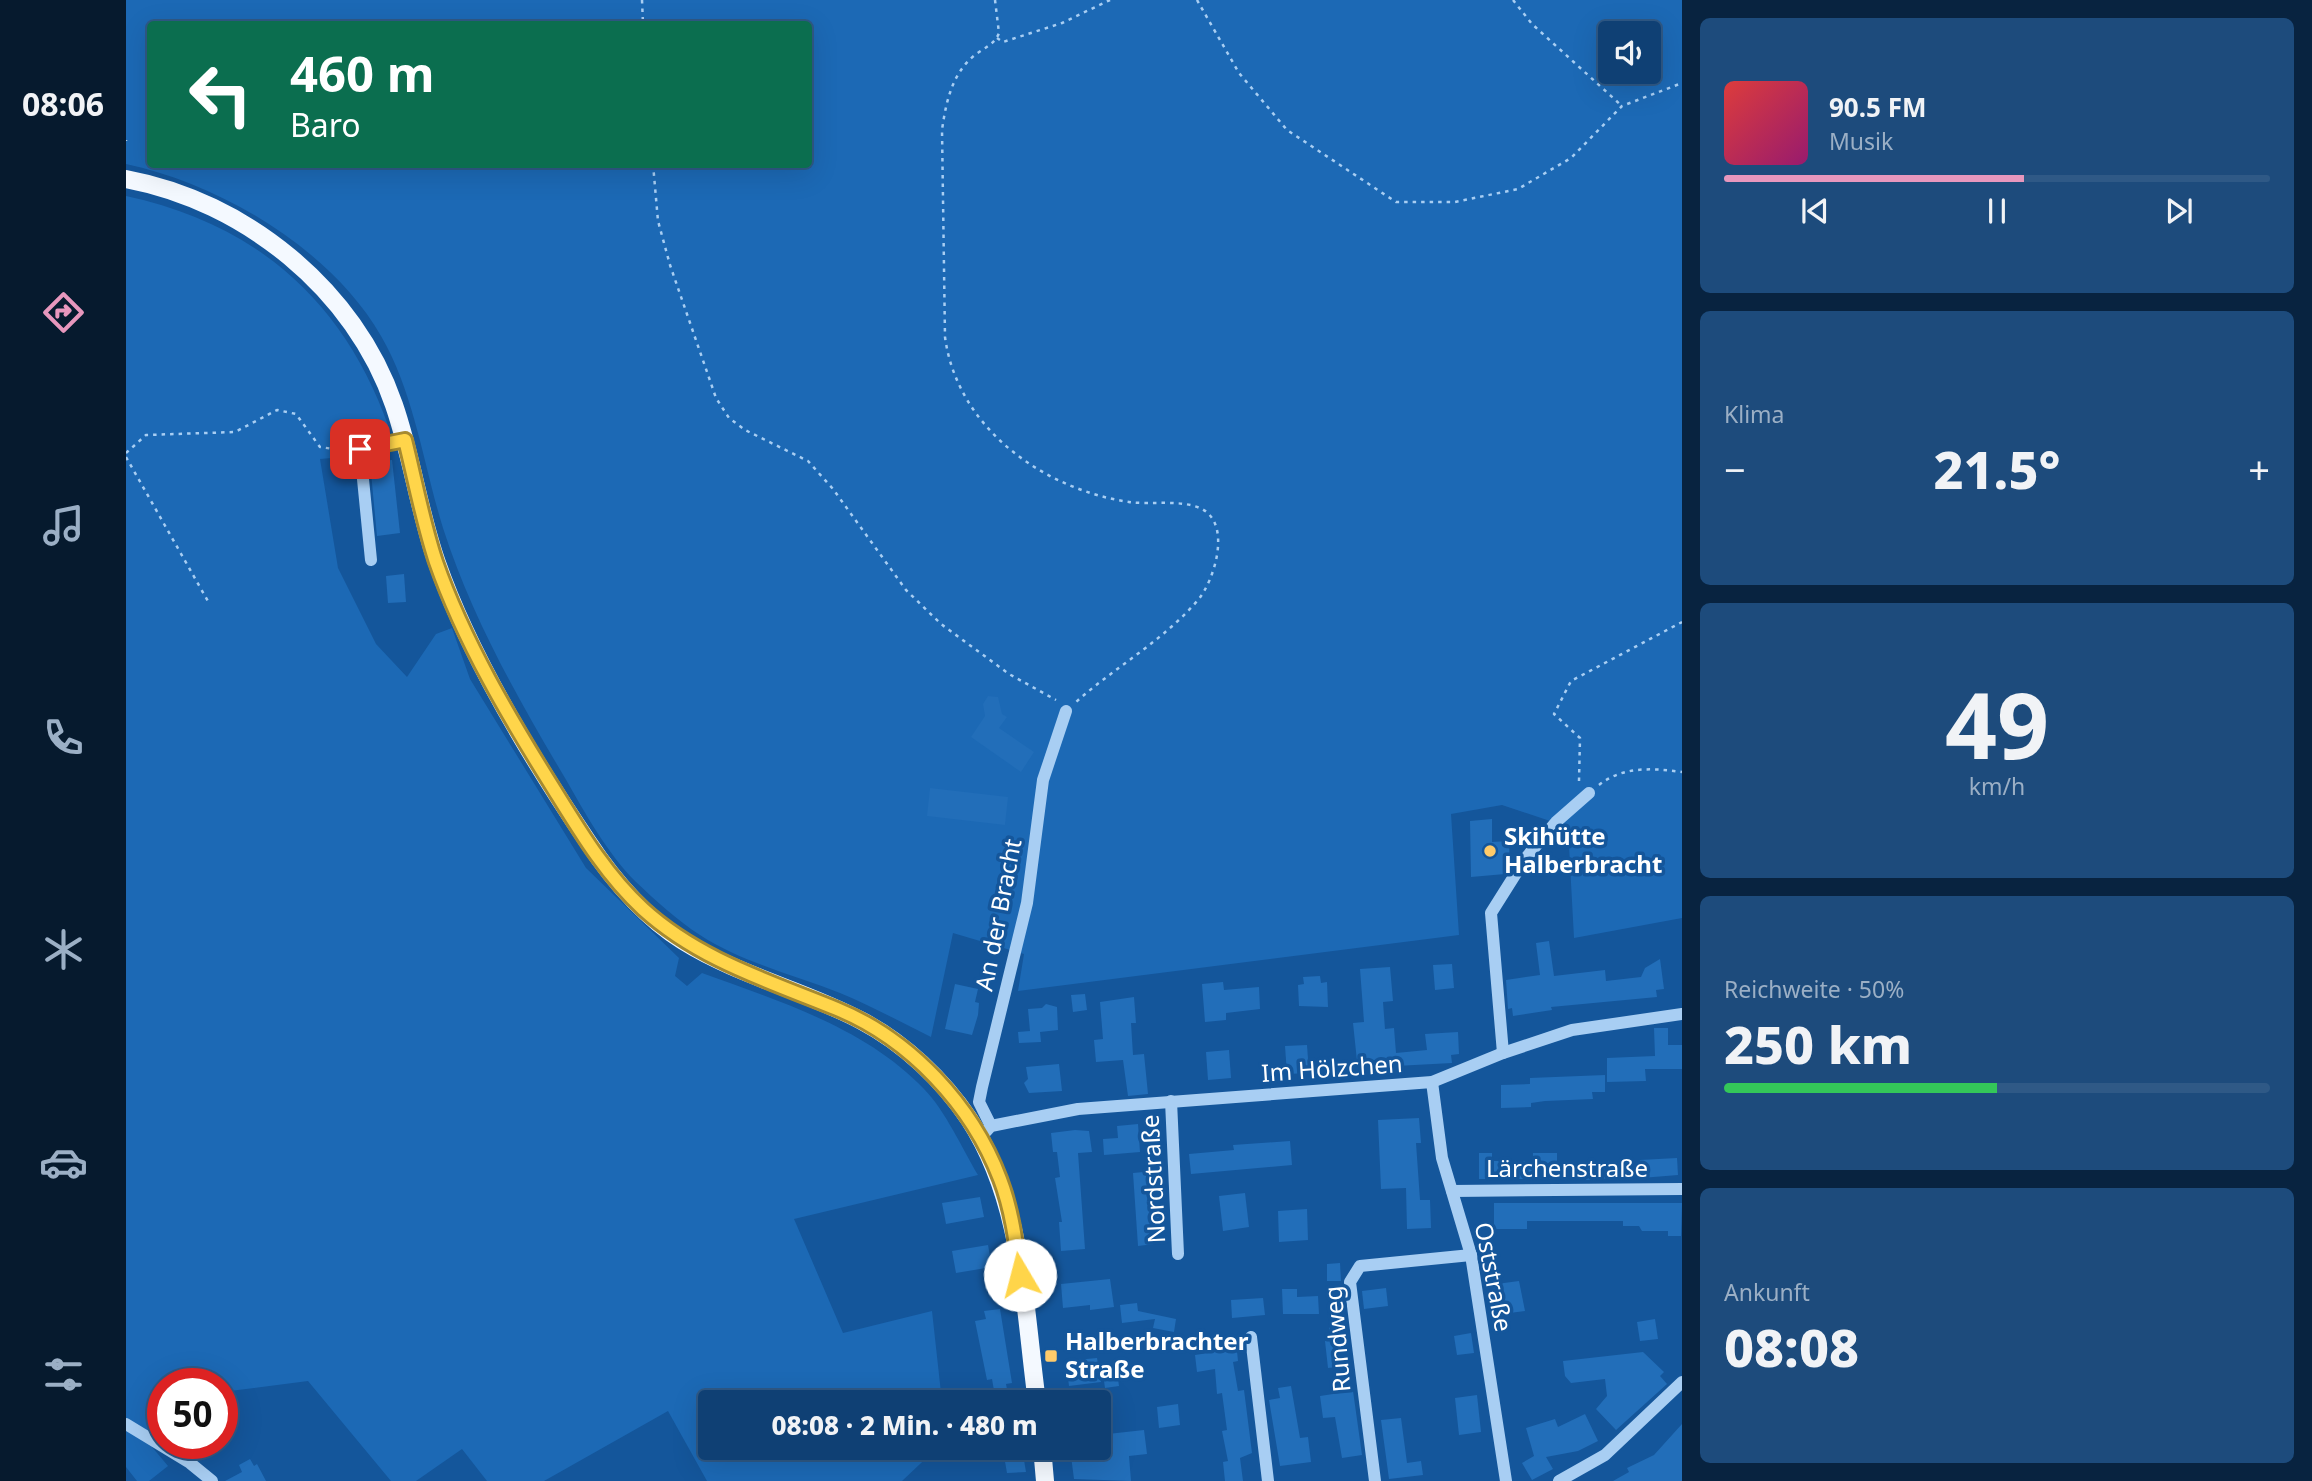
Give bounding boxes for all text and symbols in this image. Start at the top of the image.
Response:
map controls [1598,21,1661,84]
button: sound [1598,21,1661,84]
text: 460 m [290,40,435,106]
icon: left [175,49,266,140]
text: 08:06 [22,82,104,125]
text: 90.5 FM [1829,89,1926,125]
text: Baro [290,103,361,146]
text: Musik [1829,125,1893,157]
icon: previous [1796,192,1834,230]
icon: pause [1978,192,2016,230]
icon: next [2160,192,2198,230]
icon: directions [39,288,88,337]
text: Klima [1724,398,1785,430]
pin [330,419,390,479]
icon: arrive [341,430,379,468]
text: 21.5° [1934,433,2060,504]
text: − [1724,443,1746,495]
text: + [2248,443,2270,495]
icon: music [39,501,88,550]
text: 49 [1945,662,2049,786]
icon: phone [39,713,88,762]
text: km/h [1969,770,2025,802]
place label: Skihütte Halberbracht [1504,819,1662,880]
street label: An der Bracht [967,835,1029,994]
marker: Skihütte Halberbracht [1482,843,1498,859]
icon: climate [39,925,88,974]
text: Reichweite · 50% [1724,973,1904,1005]
text: 250 km [1724,1008,1912,1079]
street label: Im Hölzchen [1260,1046,1404,1089]
street label: Nordstraße [1133,1114,1172,1244]
icon: car [39,1138,88,1187]
street label: Lärchenstraße [1486,1151,1648,1184]
street label: Oststraße [1468,1219,1521,1334]
position arrow [983,1238,1057,1312]
text: Ankunft [1724,1276,1810,1308]
street label: Rundweg [1315,1285,1358,1394]
text: 08:08 [1724,1311,1859,1382]
place label: Halberbrachter Straße [1065,1324,1249,1385]
marker: Halberbrachter Straße [1043,1348,1059,1364]
icon: filters [39,1350,88,1399]
speed limit sign: 50 [147,1368,238,1459]
text: 08:08 · 2 Min. · 480 m [771,1407,1038,1443]

